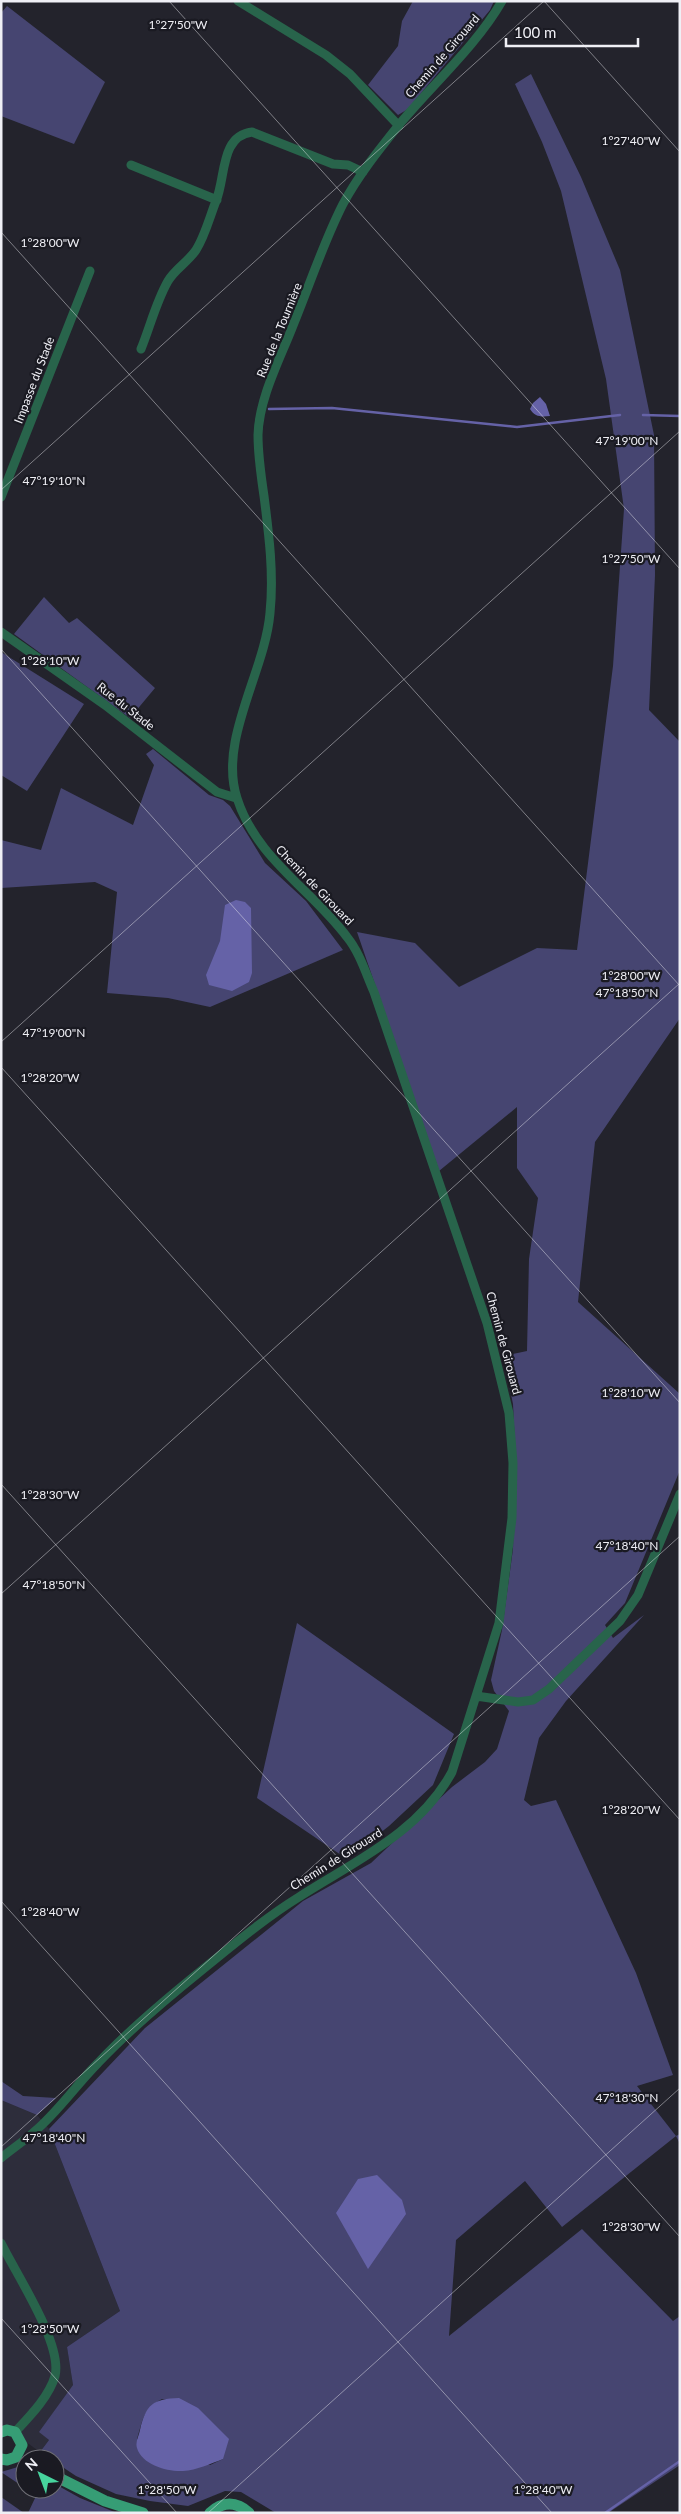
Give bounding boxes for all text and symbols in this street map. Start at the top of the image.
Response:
street label: Chemin de Girouard [402,11,482,101]
scale bar [506,15,638,47]
text: 1°27'50"W [148,17,208,32]
text: 100 m [514,23,556,41]
text: 1°27'40"W [601,133,661,148]
text: 1°28'00"W [20,235,80,250]
street label: Rue de la Tournière [253,280,305,380]
street label: Impasse du Stade [11,335,57,425]
text: 47°19'00"N [596,433,658,448]
text: 47°19'10"N [23,473,85,488]
text: 1°27'50"W [601,551,661,566]
text: 1°28'10"W [20,653,80,668]
street label: Rue du Stade [94,679,158,733]
street label: Chemin de Girouard [273,842,357,928]
text: 1°28'00"W [601,968,661,983]
text: 47°18'50"N [596,985,658,1000]
text: 47°19'00"N [23,1025,85,1040]
text: 1°28'20"W [20,1070,80,1085]
street label: Chemin de Girouard [483,1290,525,1396]
text: 1°28'10"W [601,1385,661,1400]
text: 1°28'30"W [20,1487,80,1502]
text: 47°18'40"N [596,1538,658,1553]
text: 47°18'50"N [23,1577,85,1592]
text: 1°28'20"W [601,1802,661,1817]
street label: Chemin de Girouard [287,1825,385,1893]
text: 1°28'40"W [20,1904,80,1919]
text: 47°18'30"N [596,2090,658,2105]
text: 47°18'40"N [23,2130,85,2145]
text: 1°28'30"W [601,2219,661,2234]
text: 1°28'50"W [20,2321,80,2336]
north arrow [15,2449,65,2499]
text: N [21,2454,41,2474]
text: 1°28'50"W [137,2482,197,2497]
text: 1°28'40"W [513,2482,573,2497]

